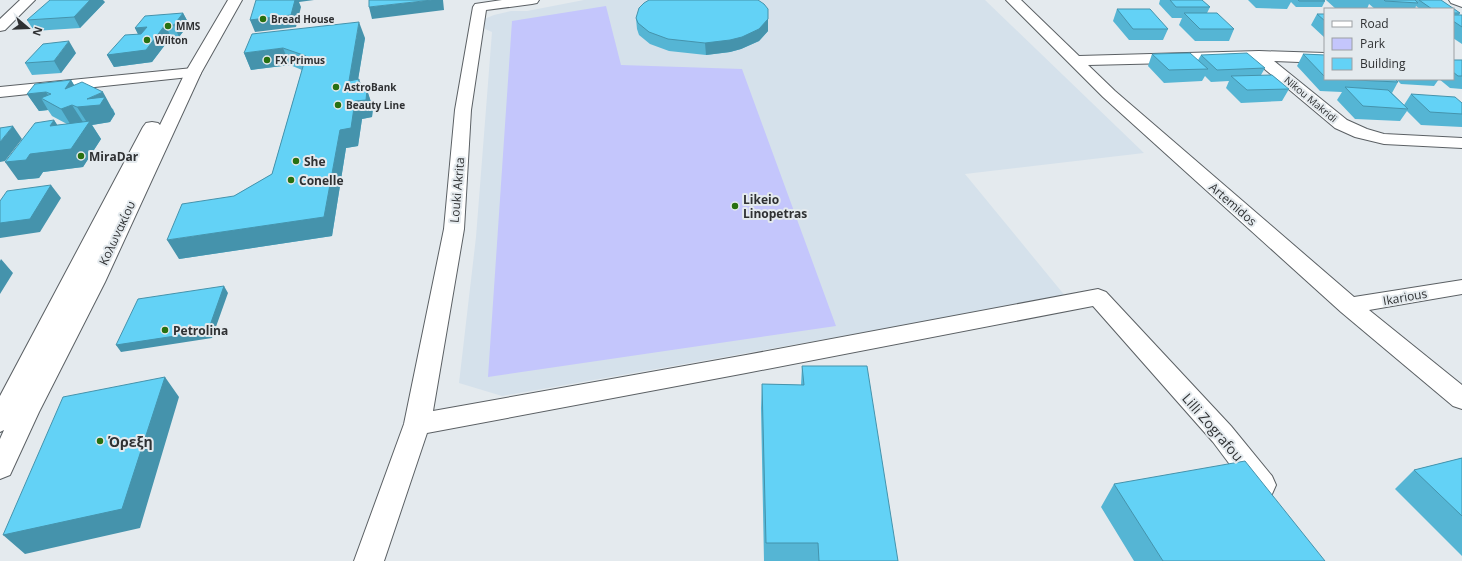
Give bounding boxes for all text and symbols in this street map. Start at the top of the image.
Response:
north arrow [8,8,48,48]
legend [1324,8,1454,80]
place label: Bread House [271,12,335,26]
marker: Bread House [258,14,268,24]
text: Road [1360,15,1389,32]
place label: MMS [176,19,201,33]
marker: MMS [163,21,173,31]
text: N [29,25,46,38]
place label: Wilton [155,33,188,47]
marker: Wilton [142,35,152,45]
text: Park [1360,35,1386,52]
place label: FX Primus [275,53,325,67]
marker: FX Primus [262,55,272,65]
text: Building [1360,55,1406,72]
street label: Nikou Makridi [1282,73,1340,125]
place label: AstroBank [344,80,397,94]
marker: AstroBank [331,82,341,92]
place label: Beauty Line [346,98,405,112]
marker: Beauty Line [333,100,343,110]
place label: MiraDar [89,148,139,165]
marker: MiraDar [76,151,86,161]
place label: She [304,153,326,170]
marker: She [291,156,301,166]
street label: Louki Akrita [446,156,468,224]
place label: Conelle [299,172,343,189]
marker: Conelle [286,175,296,185]
street label: Artemidos [1206,179,1261,230]
place label: Likeio Linopetras [743,191,807,222]
street label: Κολωνακίου [95,198,139,268]
marker: Likeio Linopetras [730,201,740,211]
street label: Ikarious [1382,285,1429,309]
place label: Petrolina [173,322,228,339]
marker: Petrolina [160,325,170,335]
street label: Lilli Zografou [1178,389,1248,465]
place label: Όρεξη [108,432,153,451]
marker: Όρεξη [95,436,105,446]

